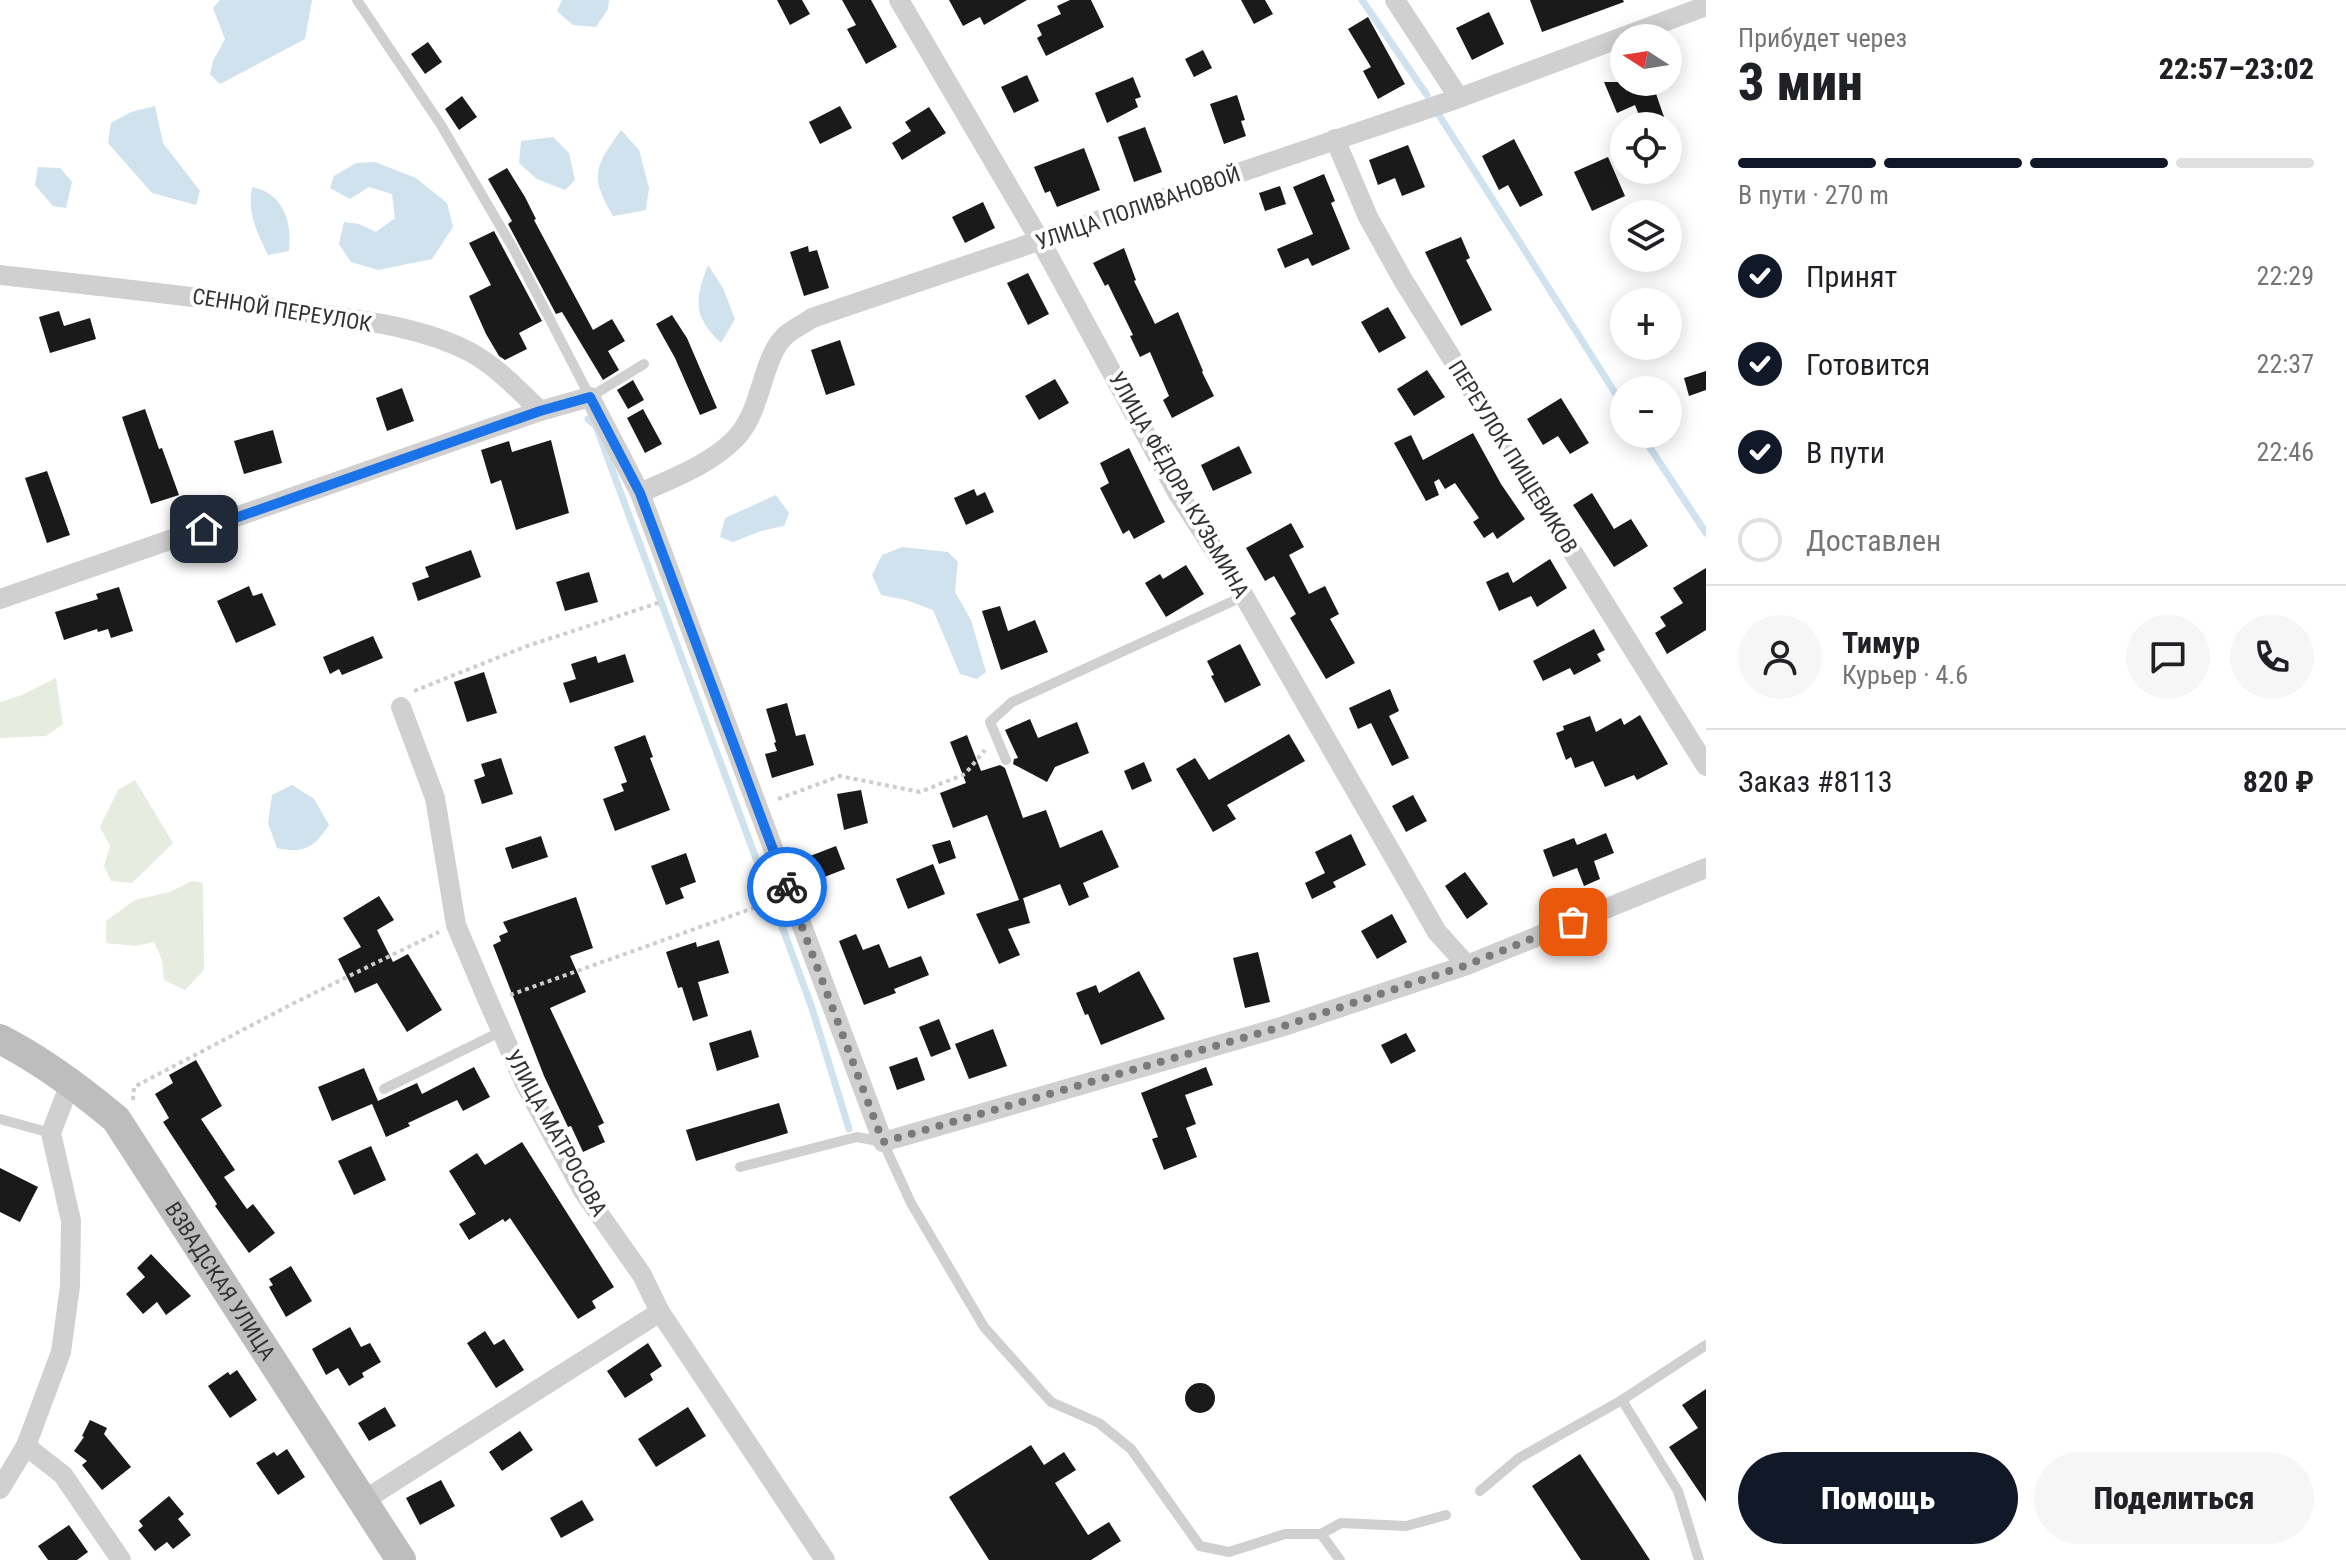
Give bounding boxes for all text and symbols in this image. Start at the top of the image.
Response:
text: Прибудет через [1738,23,1907,53]
north arrow [1610,24,1682,96]
map controls [1610,24,1682,448]
text: 22:57–23:02 [2159,51,2314,86]
text: 3 мин [1738,52,1863,113]
button: locate [1610,112,1682,184]
street label: УЛИЦА ПОЛИВАНОВОЙ [1032,161,1244,255]
text: В пути · 270 m [1738,180,1889,210]
button: layers [1610,200,1682,272]
icon: check [1738,254,1782,298]
text: Принят [1806,259,1897,294]
text: 22:29 [2257,261,2314,291]
street label: СЕННОЙ ПЕРЕУЛОК [191,284,374,337]
button: + [1610,288,1682,360]
icon: check [1738,342,1782,386]
text: Готовится [1806,347,1930,382]
text: 22:37 [2257,349,2314,379]
street label: ПЕРЕУЛОК ПИЩЕВИКОВ [1443,356,1583,558]
street label: УЛИЦА ФЁДОРА КУЗЬМИНА [1104,367,1254,603]
button: − [1610,376,1682,448]
icon: check [1738,430,1782,474]
text: В пути [1806,435,1885,470]
text: 22:46 [2257,437,2314,467]
pin [170,495,238,563]
icon: home [182,507,226,551]
text: Доставлен [1806,523,1941,558]
button: person [1738,615,1822,699]
button: chat [2126,615,2210,699]
button: phone [2230,615,2314,699]
text: Тимур [1842,625,1920,660]
text: Курьер · 4.6 [1842,660,1968,690]
text: Заказ #8113 [1738,764,1893,799]
text: 820 ₽ [2243,764,2314,799]
courier [747,847,827,927]
icon: bike [765,865,809,909]
pin [1539,888,1607,956]
icon: bag [1551,900,1595,944]
street label: УЛИЦА МАТРОСОВА [500,1046,612,1221]
street label: ВЗВАДСКАЯ УЛИЦА [160,1197,281,1365]
button: Помощь [1738,1452,2018,1544]
button: Поделиться [2034,1452,2314,1544]

